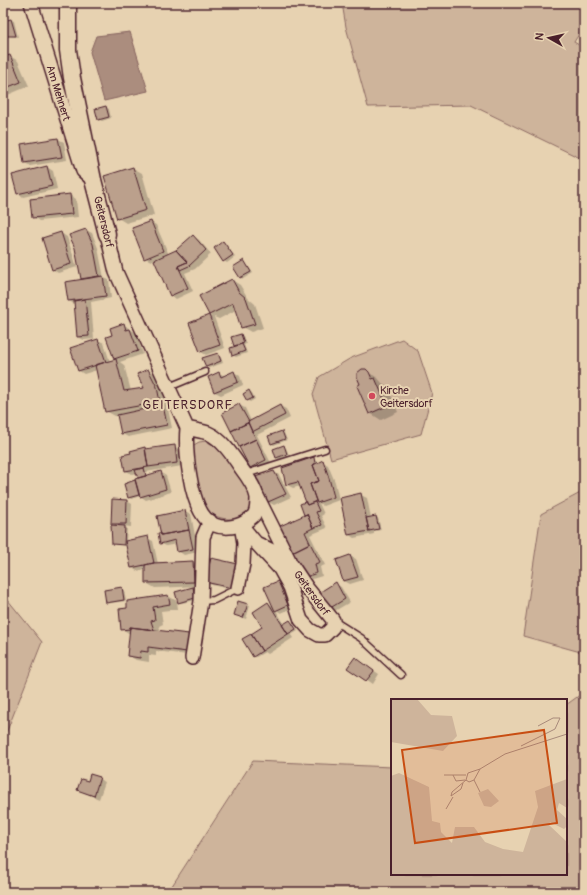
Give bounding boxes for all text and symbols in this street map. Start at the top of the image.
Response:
north arrow [529,18,569,58]
text: N [533,32,547,41]
street label: Am Mehnert [44,63,73,123]
street label: Geitersdorf [91,195,116,250]
place label: Kirche Geitersdorf [380,384,433,410]
marker: Kirche Geitersdorf [367,391,377,401]
district label: GEITERSDORF [143,397,233,413]
street label: Geitersdorf [291,568,333,619]
inset map [391,699,567,875]

